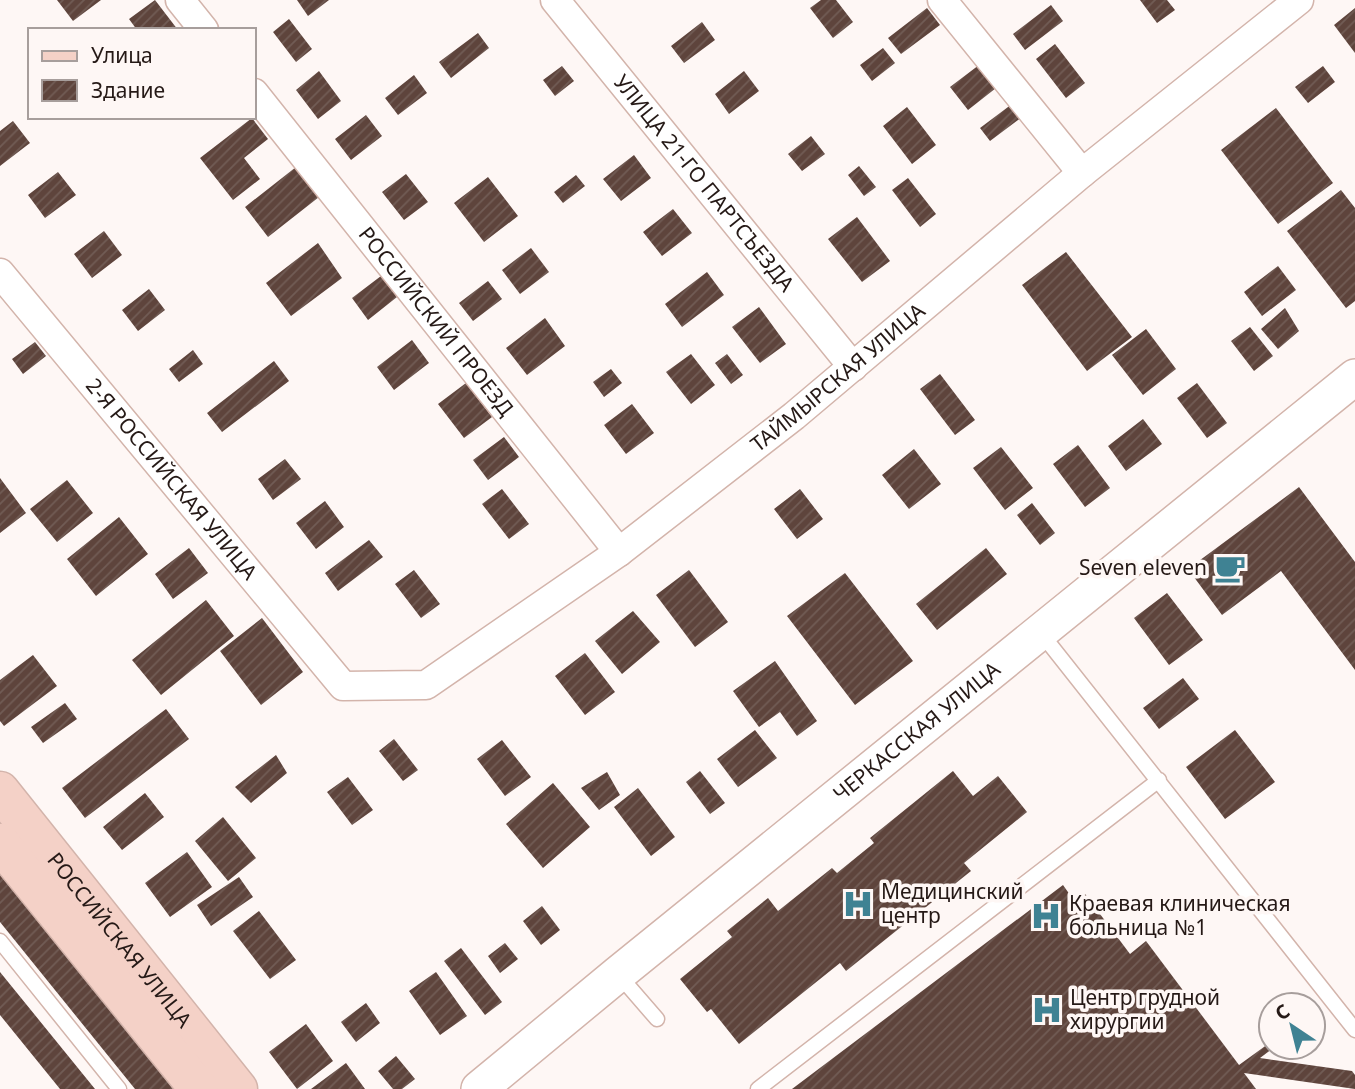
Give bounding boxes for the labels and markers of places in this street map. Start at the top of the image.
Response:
cafe icon: Seven eleven [1213,551,1247,585]
place label: Seven eleven [1079,553,1207,581]
place label: Медицинский центр [881,877,1024,929]
hospital icon: Медицинский центр [841,887,875,921]
place label: Краевая клиническая больница №1 [1069,889,1291,941]
hospital icon: Краевая клиническая больница №1 [1029,899,1063,933]
place label: Центр грудной хирургии [1070,983,1220,1035]
hospital icon: Центр грудной хирургии [1030,993,1064,1027]

